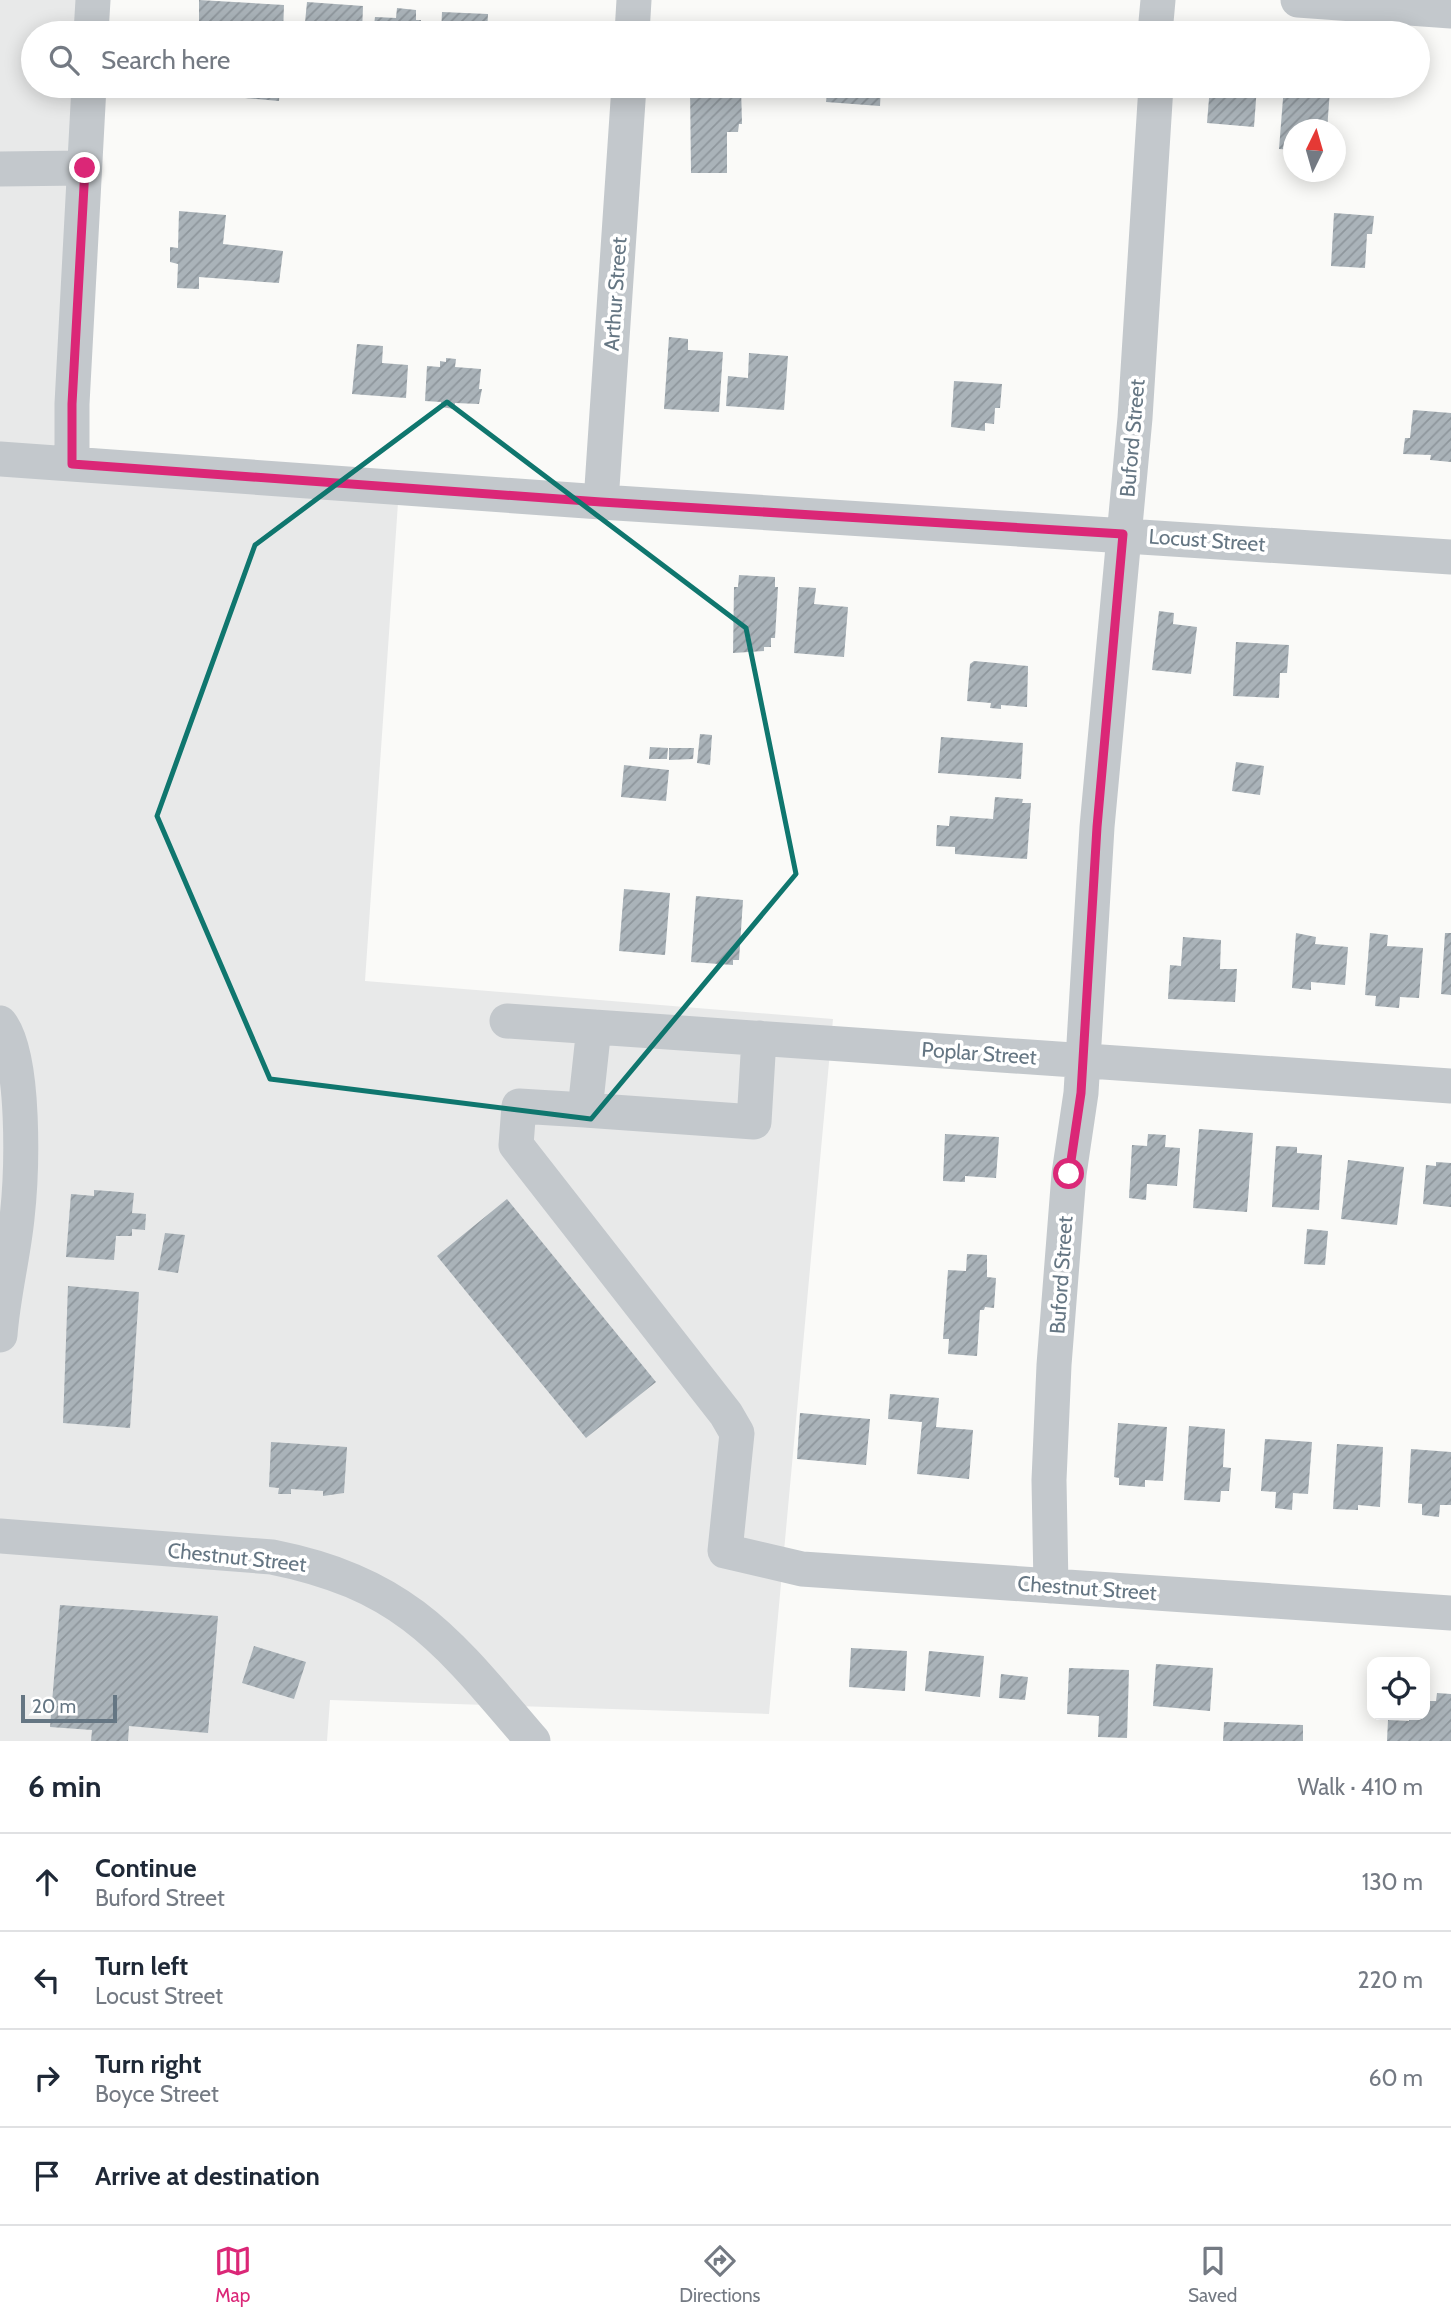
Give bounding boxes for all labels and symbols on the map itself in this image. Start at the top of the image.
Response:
north arrow [1283,119,1346,182]
route end [69,152,100,183]
street label: Arthur Street [599,236,631,352]
street label: Buford Street [1114,378,1150,498]
street label: Locust Street [1148,523,1266,557]
street label: Poplar Street [921,1037,1037,1069]
route start [1053,1158,1084,1189]
street label: Buford Street [1044,1215,1078,1335]
street label: Chestnut Street [166,1537,308,1577]
street label: Chestnut Street [1017,1571,1157,1605]
scale bar [21,1692,117,1724]

